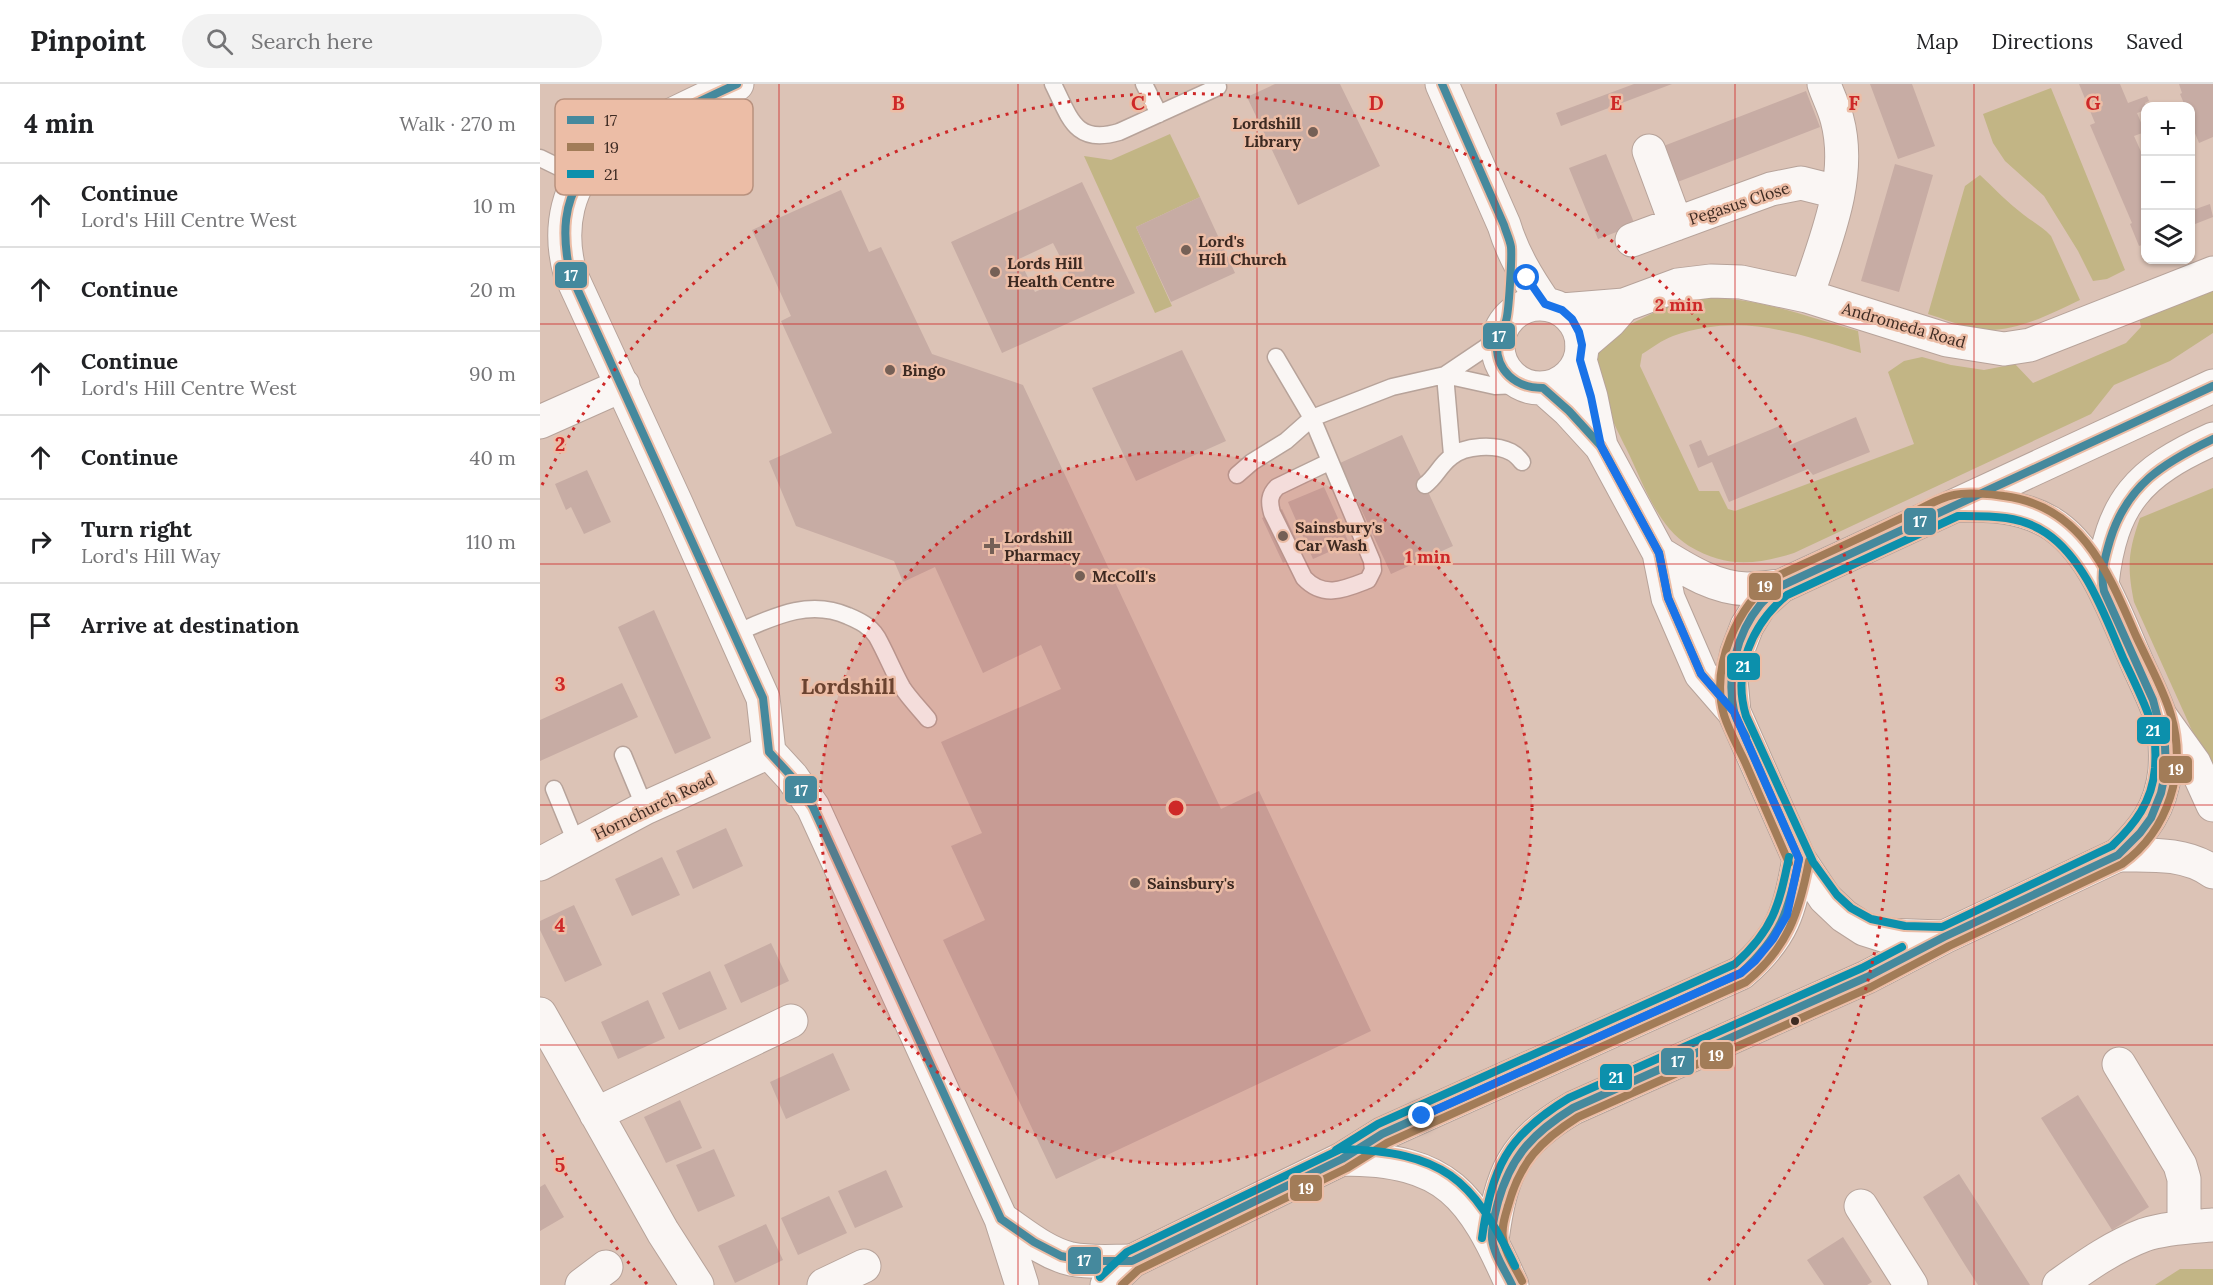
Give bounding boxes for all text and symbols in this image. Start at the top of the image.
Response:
search box [182,14,602,68]
text: Pinpoint [30,23,146,59]
icon: search [203,25,236,58]
text: Search here [251,27,373,55]
text: Map [1916,28,1959,55]
text: Directions [1992,28,2093,55]
text: Saved [2126,28,2183,55]
text: B [891,90,905,115]
text: C [1131,90,1145,115]
text: D [1368,90,1384,115]
text: E [1610,90,1622,115]
text: F [1848,90,1860,115]
text: G [2085,90,2101,115]
legend [555,99,753,195]
map controls [2141,102,2195,264]
button: + [2141,102,2195,156]
text: 4 min [24,107,94,140]
text: 17 [604,110,618,130]
text: Walk · 270 m [399,111,516,136]
place label: Lordshill Library [1232,113,1301,151]
marker: Lordshill Library [1306,125,1320,139]
text: 19 [604,137,619,157]
button: − [2141,156,2195,210]
text: 21 [604,164,619,184]
street label: Pegasus Close [1686,177,1792,229]
text: Continue [81,179,178,207]
icon: ahead [24,189,57,222]
text: 10 m [473,193,516,218]
text: Lord's Hill Centre West [81,207,297,232]
button: layers [2141,210,2195,264]
place label: Lord's Hill Church [1198,231,1287,269]
marker: Lord's Hill Church [1179,243,1193,257]
place label: Lords Hill Health Centre [1007,253,1115,291]
line badge: 17 [554,261,588,289]
route start [1513,264,1539,290]
text: 17 [564,265,578,285]
marker: Lords Hill Health Centre [988,265,1002,279]
icon: ahead [24,273,57,306]
text: Continue [81,275,178,303]
text: 20 m [470,277,516,302]
text: 2 min [1655,293,1704,316]
street label: Andromeda Road [1839,298,1968,352]
line badge: 17 [1482,322,1516,350]
text: 17 [1492,326,1506,346]
text: Continue [81,347,178,375]
icon: ahead [24,357,57,390]
place label: Bingo [902,360,946,380]
text: 90 m [469,361,516,386]
marker: Bingo [883,363,897,377]
text: Lord's Hill Centre West [81,375,297,400]
text: 2 [555,431,565,456]
icon: ahead [24,441,57,474]
text: Continue [81,443,178,471]
text: 40 m [470,445,516,470]
line badge: 17 [1903,507,1937,536]
text: 17 [1913,511,1927,531]
text: Turn right [81,515,192,543]
place label: Sainsbury's Car Wash [1295,517,1383,555]
icon: right [24,525,57,558]
place label: Lordshill Pharmacy [1004,527,1081,565]
text: 110 m [466,529,516,554]
marker: Sainsbury's Car Wash [1276,529,1290,543]
marker: Lordshill Pharmacy [985,539,999,553]
text: Lord's Hill Way [81,543,220,568]
text: 1 min [1405,545,1451,568]
place label: McColl's [1092,566,1156,586]
marker: McColl's [1073,569,1087,583]
line badge: 19 [1748,572,1782,601]
text: 19 [1757,576,1773,596]
icon: arrive [24,609,57,642]
text: Arrive at destination [81,611,299,639]
line badge: 21 [1726,652,1761,681]
text: 21 [1735,656,1751,676]
text: 3 [554,671,566,696]
district label: Lordshill [801,672,895,700]
line badge: 21 [2136,716,2171,745]
text: 21 [2145,720,2161,740]
line badge: 19 [2158,755,2193,784]
text: 19 [2168,759,2184,779]
street label: Hornchurch Road [590,768,718,844]
line badge: 17 [784,775,818,804]
text: 17 [794,780,808,800]
centre of rings [1166,798,1186,818]
place label: Sainsbury's [1147,873,1235,893]
marker: Sainsbury's [1128,876,1142,890]
text: 4 [555,912,566,937]
unlabelled marker [1789,1015,1801,1027]
line badge: 19 [1699,1041,1734,1070]
text: 19 [1708,1045,1724,1065]
line badge: 17 [1660,1047,1695,1076]
text: 17 [1671,1051,1685,1071]
line badge: 21 [1599,1063,1633,1091]
text: 21 [1608,1067,1624,1087]
route end [1408,1102,1434,1128]
text: 5 [555,1152,566,1177]
line badge: 19 [1289,1174,1323,1202]
text: 19 [1298,1178,1314,1198]
line badge: 17 [1067,1246,1102,1275]
text: 17 [1077,1250,1091,1270]

